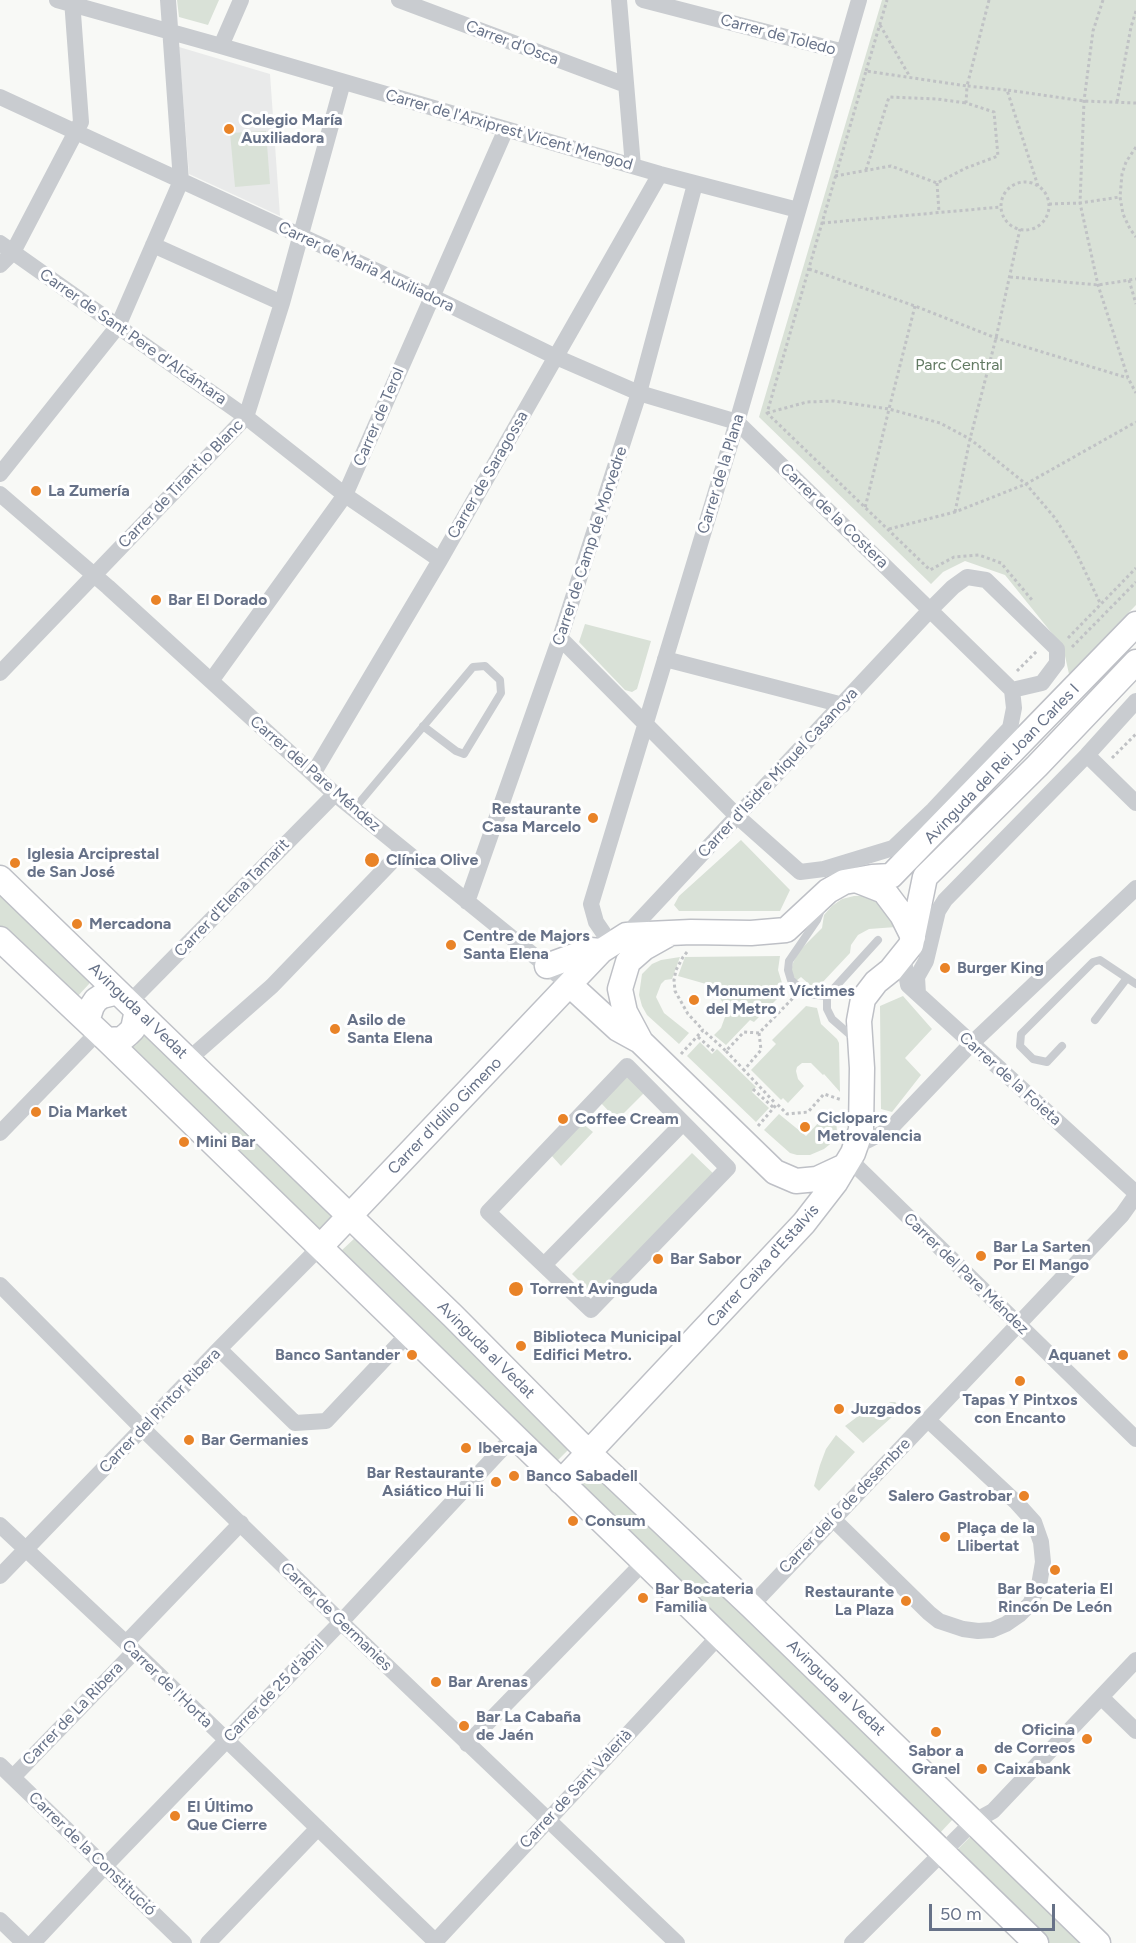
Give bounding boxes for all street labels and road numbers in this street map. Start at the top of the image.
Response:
street label: Carrer de Toledo [718,10,838,60]
street label: Carrer d'Osca [463,17,561,69]
street label: Carrer de l'Arxiprest Vicent Mengod [383,85,635,175]
street label: Carrer de Maria Auxiliadora [275,218,457,316]
street label: Carrer de Sant Pere d'Alcántara [36,265,230,409]
street label: Carrer de Terol [350,365,408,469]
street label: Carrer de Saragossa [444,408,532,542]
street label: Carrer de la Plana [694,412,748,536]
street label: Carrer de Tirant lo Blanc [115,416,247,552]
street label: Carrer de Camp de Morvedre [549,444,631,648]
street label: Carrer de la Costera [776,459,892,573]
street label: Avinguda del Rei Joan Carles I [920,680,1084,848]
street label: Carrer d'Isidre Miquel Casanova [694,684,862,862]
street label: Carrer del Pare Méndez [246,712,384,836]
street label: Carrer d'Elena Tamarit [171,835,293,961]
street label: Avinguda al Vedat [85,959,191,1063]
street label: Carrer de la Foieta [955,1028,1065,1130]
street label: Carrer d'Idilio Gimeno [384,1053,506,1179]
street label: Carrer Caixa d'Estalvis [703,1201,823,1331]
street label: Carrer del Pare Méndez [899,1209,1033,1339]
street label: Avinguda al Vedat [433,1297,539,1403]
street label: Carrer del Pintor Ribera [95,1345,225,1477]
street label: Carrer del 6 de desembre [775,1434,915,1578]
street label: Carrer de Germanies [276,1559,396,1675]
street label: Carrer de l'Horta [118,1636,216,1732]
street label: Carrer de 25 d'abril [220,1636,328,1746]
street label: Avinguda al Vedat [783,1636,889,1740]
street label: Carrer de La Ribera [19,1658,127,1770]
street label: Carrer de Sant Valerià [516,1726,636,1852]
street label: Carrer de la Constitució [24,1788,160,1920]

